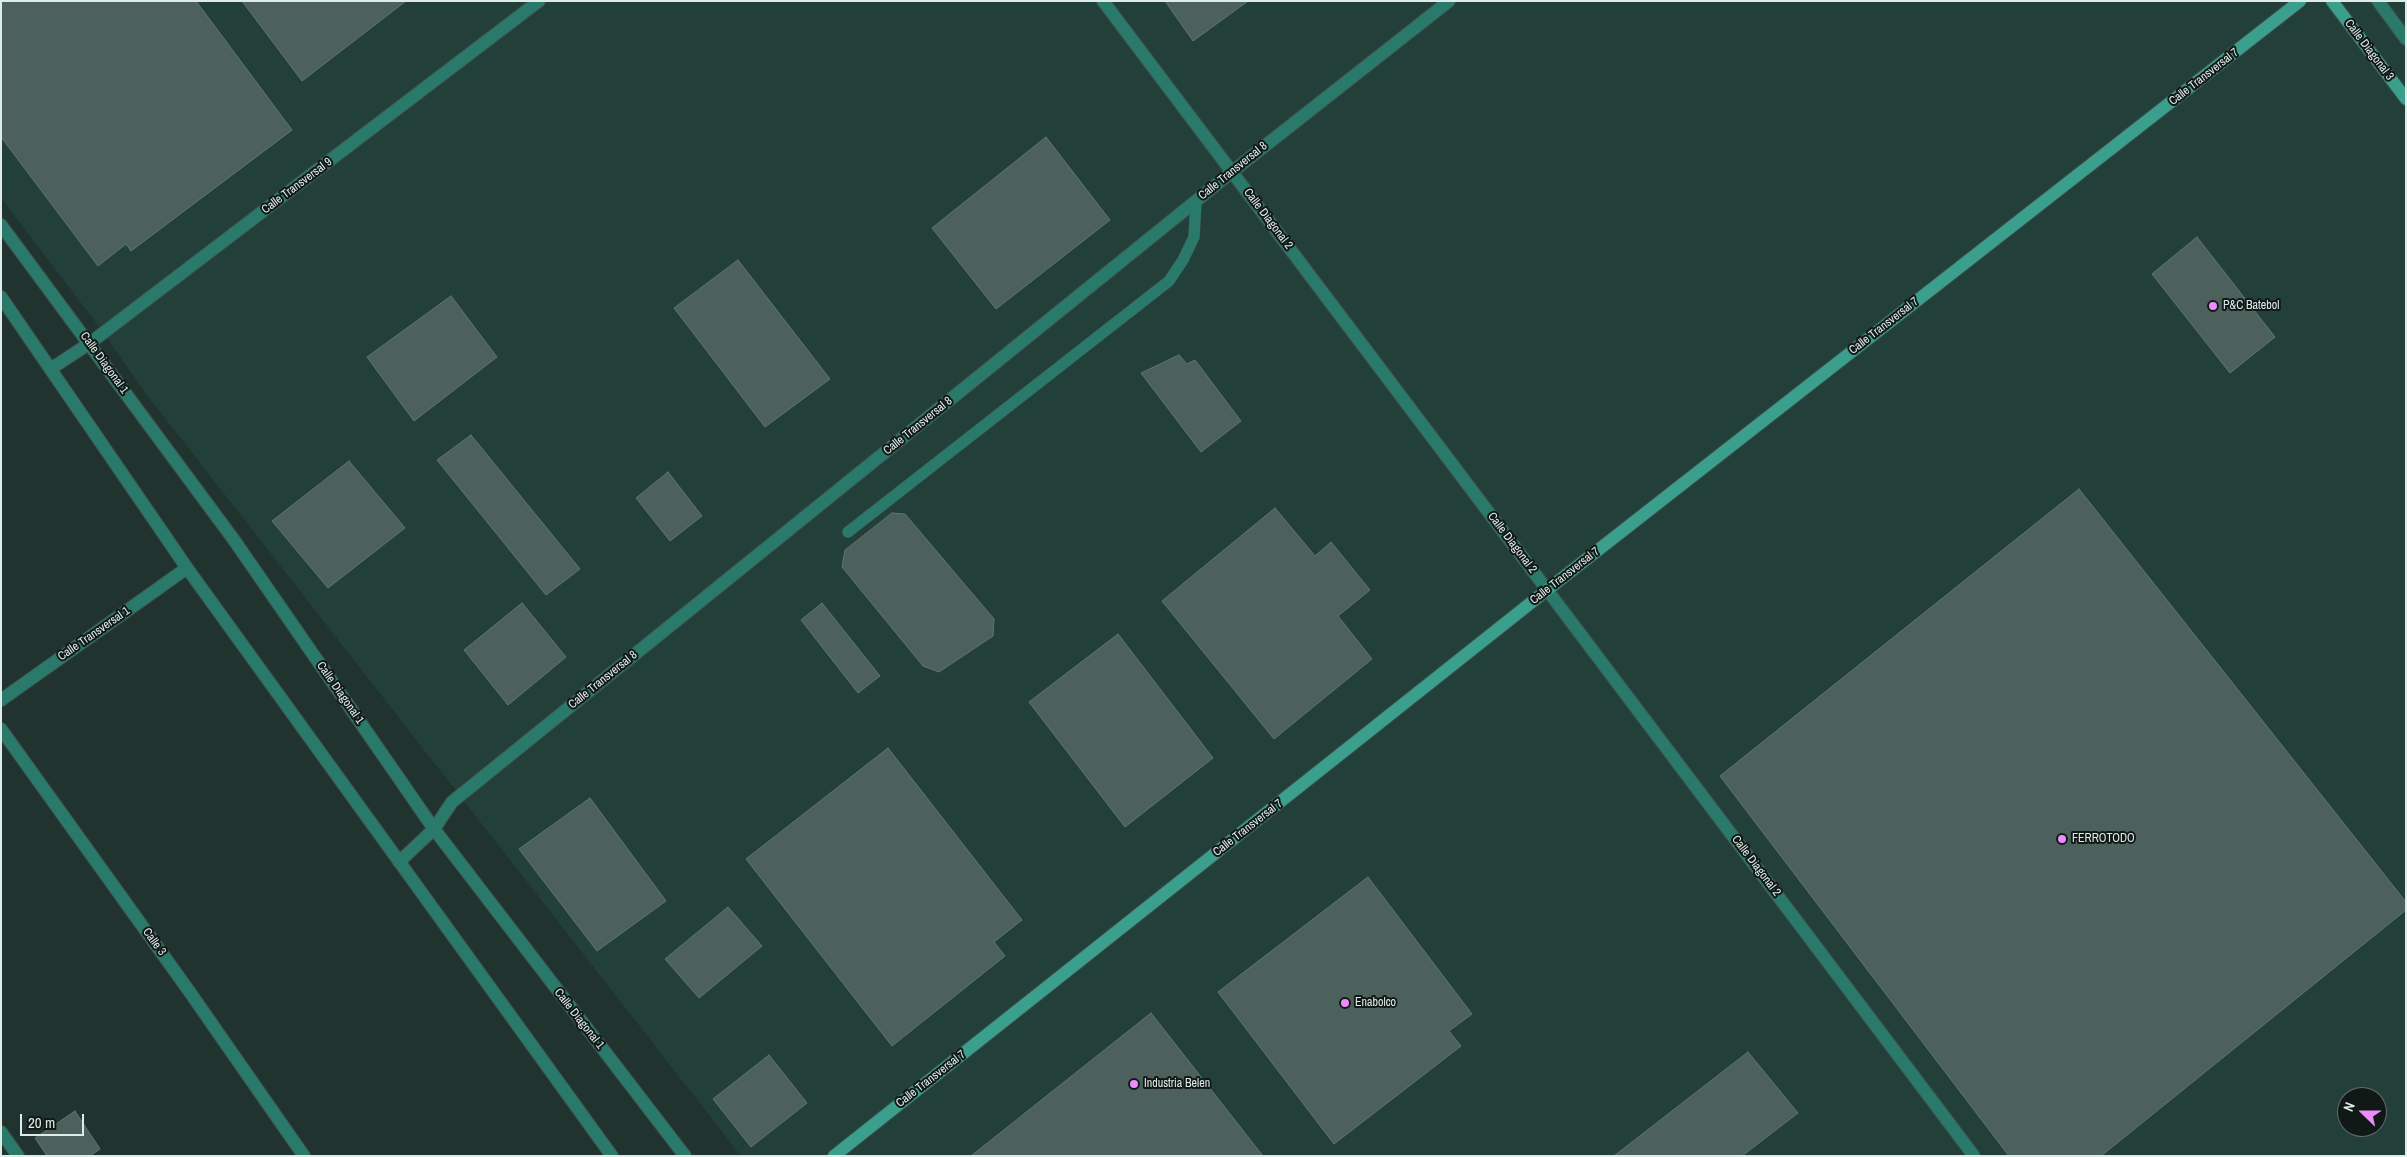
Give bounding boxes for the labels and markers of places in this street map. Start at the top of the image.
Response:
place label: P&C Batebol [2223,299,2279,313]
marker: P&C Batebol [2207,300,2219,312]
place label: FERROTODO [2072,832,2135,846]
marker: FERROTODO [2056,833,2068,845]
place label: Enabolco [1355,996,1396,1010]
marker: Enabolco [1339,997,1351,1009]
place label: Industria Belen [1144,1077,1210,1091]
marker: Industria Belen [1128,1078,1140,1090]

